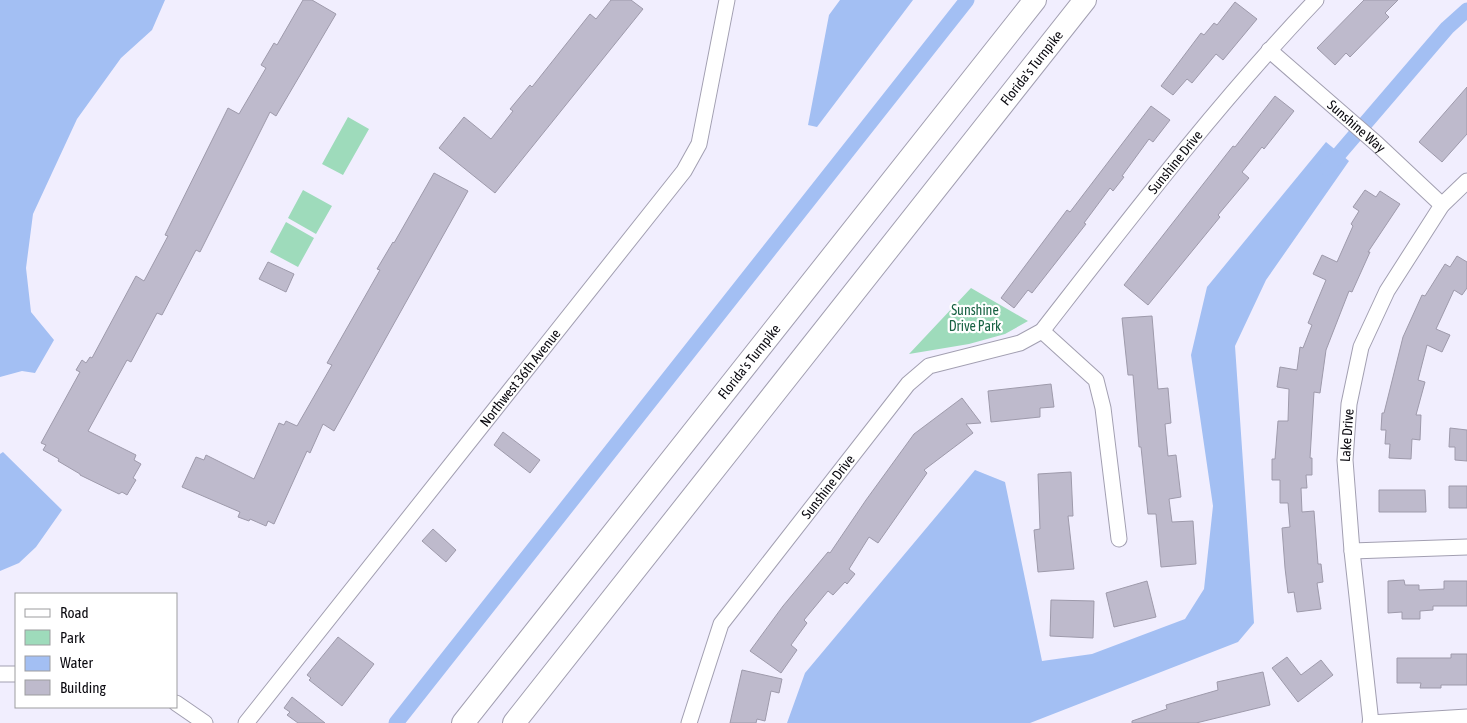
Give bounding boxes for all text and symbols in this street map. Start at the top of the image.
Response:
street label: Florida's Turnpike [997,27,1066,108]
street label: Sunshine Way [1324,97,1389,156]
street label: Sunshine Drive [1145,127,1206,197]
park label: Sunshine Drive Park [949,302,1001,334]
street label: Florida's Turnpike [715,321,783,402]
street label: Northwest 36th Avenue [477,326,564,429]
street label: Lake Drive [1337,408,1357,463]
street label: Sunshine Drive [798,452,858,522]
legend [15,593,178,708]
text: Road [60,604,89,621]
text: Park [60,629,85,646]
text: Water [60,654,93,671]
text: Building [60,679,106,696]

